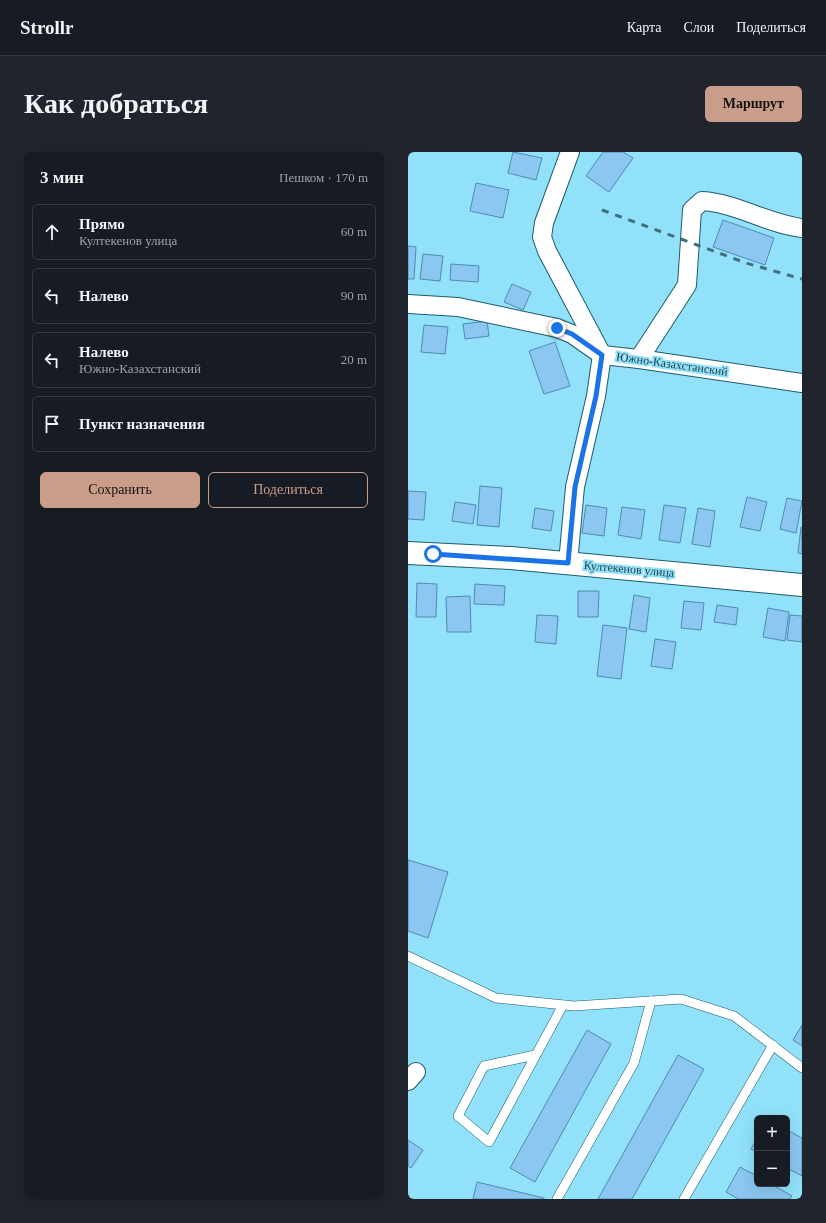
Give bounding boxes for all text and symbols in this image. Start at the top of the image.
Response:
text: Strollr [20,17,73,38]
text: Карта [627,20,661,35]
text: Слои [683,20,714,35]
text: Поделиться [736,20,806,35]
button: Маршрут [705,86,802,122]
text: Как добраться [24,88,208,119]
text: 3 мин [40,168,84,187]
text: Пешком · 170 m [279,170,368,185]
text: Прямо [79,216,125,232]
icon: ahead [41,221,63,243]
text: 60 m [341,224,367,239]
text: Култекенов улица [79,233,177,248]
icon: left [41,285,63,307]
text: Налево [79,288,129,304]
text: 90 m [341,288,367,303]
route end [548,319,566,337]
text: Налево [79,344,129,360]
icon: left [41,349,63,371]
street label: Южно-Казахстанский [615,349,729,379]
text: 20 m [341,352,367,367]
text: Южно-Казахстанский [79,361,201,376]
icon: arrive [41,413,63,435]
text: Пункт назначения [79,416,205,432]
button: Сохранить [40,472,200,508]
button: Поделиться [208,472,368,508]
route start [424,545,442,563]
street label: Култекенов улица [583,558,675,580]
map controls [754,1115,790,1187]
button: + [754,1115,790,1151]
button: − [754,1151,790,1187]

